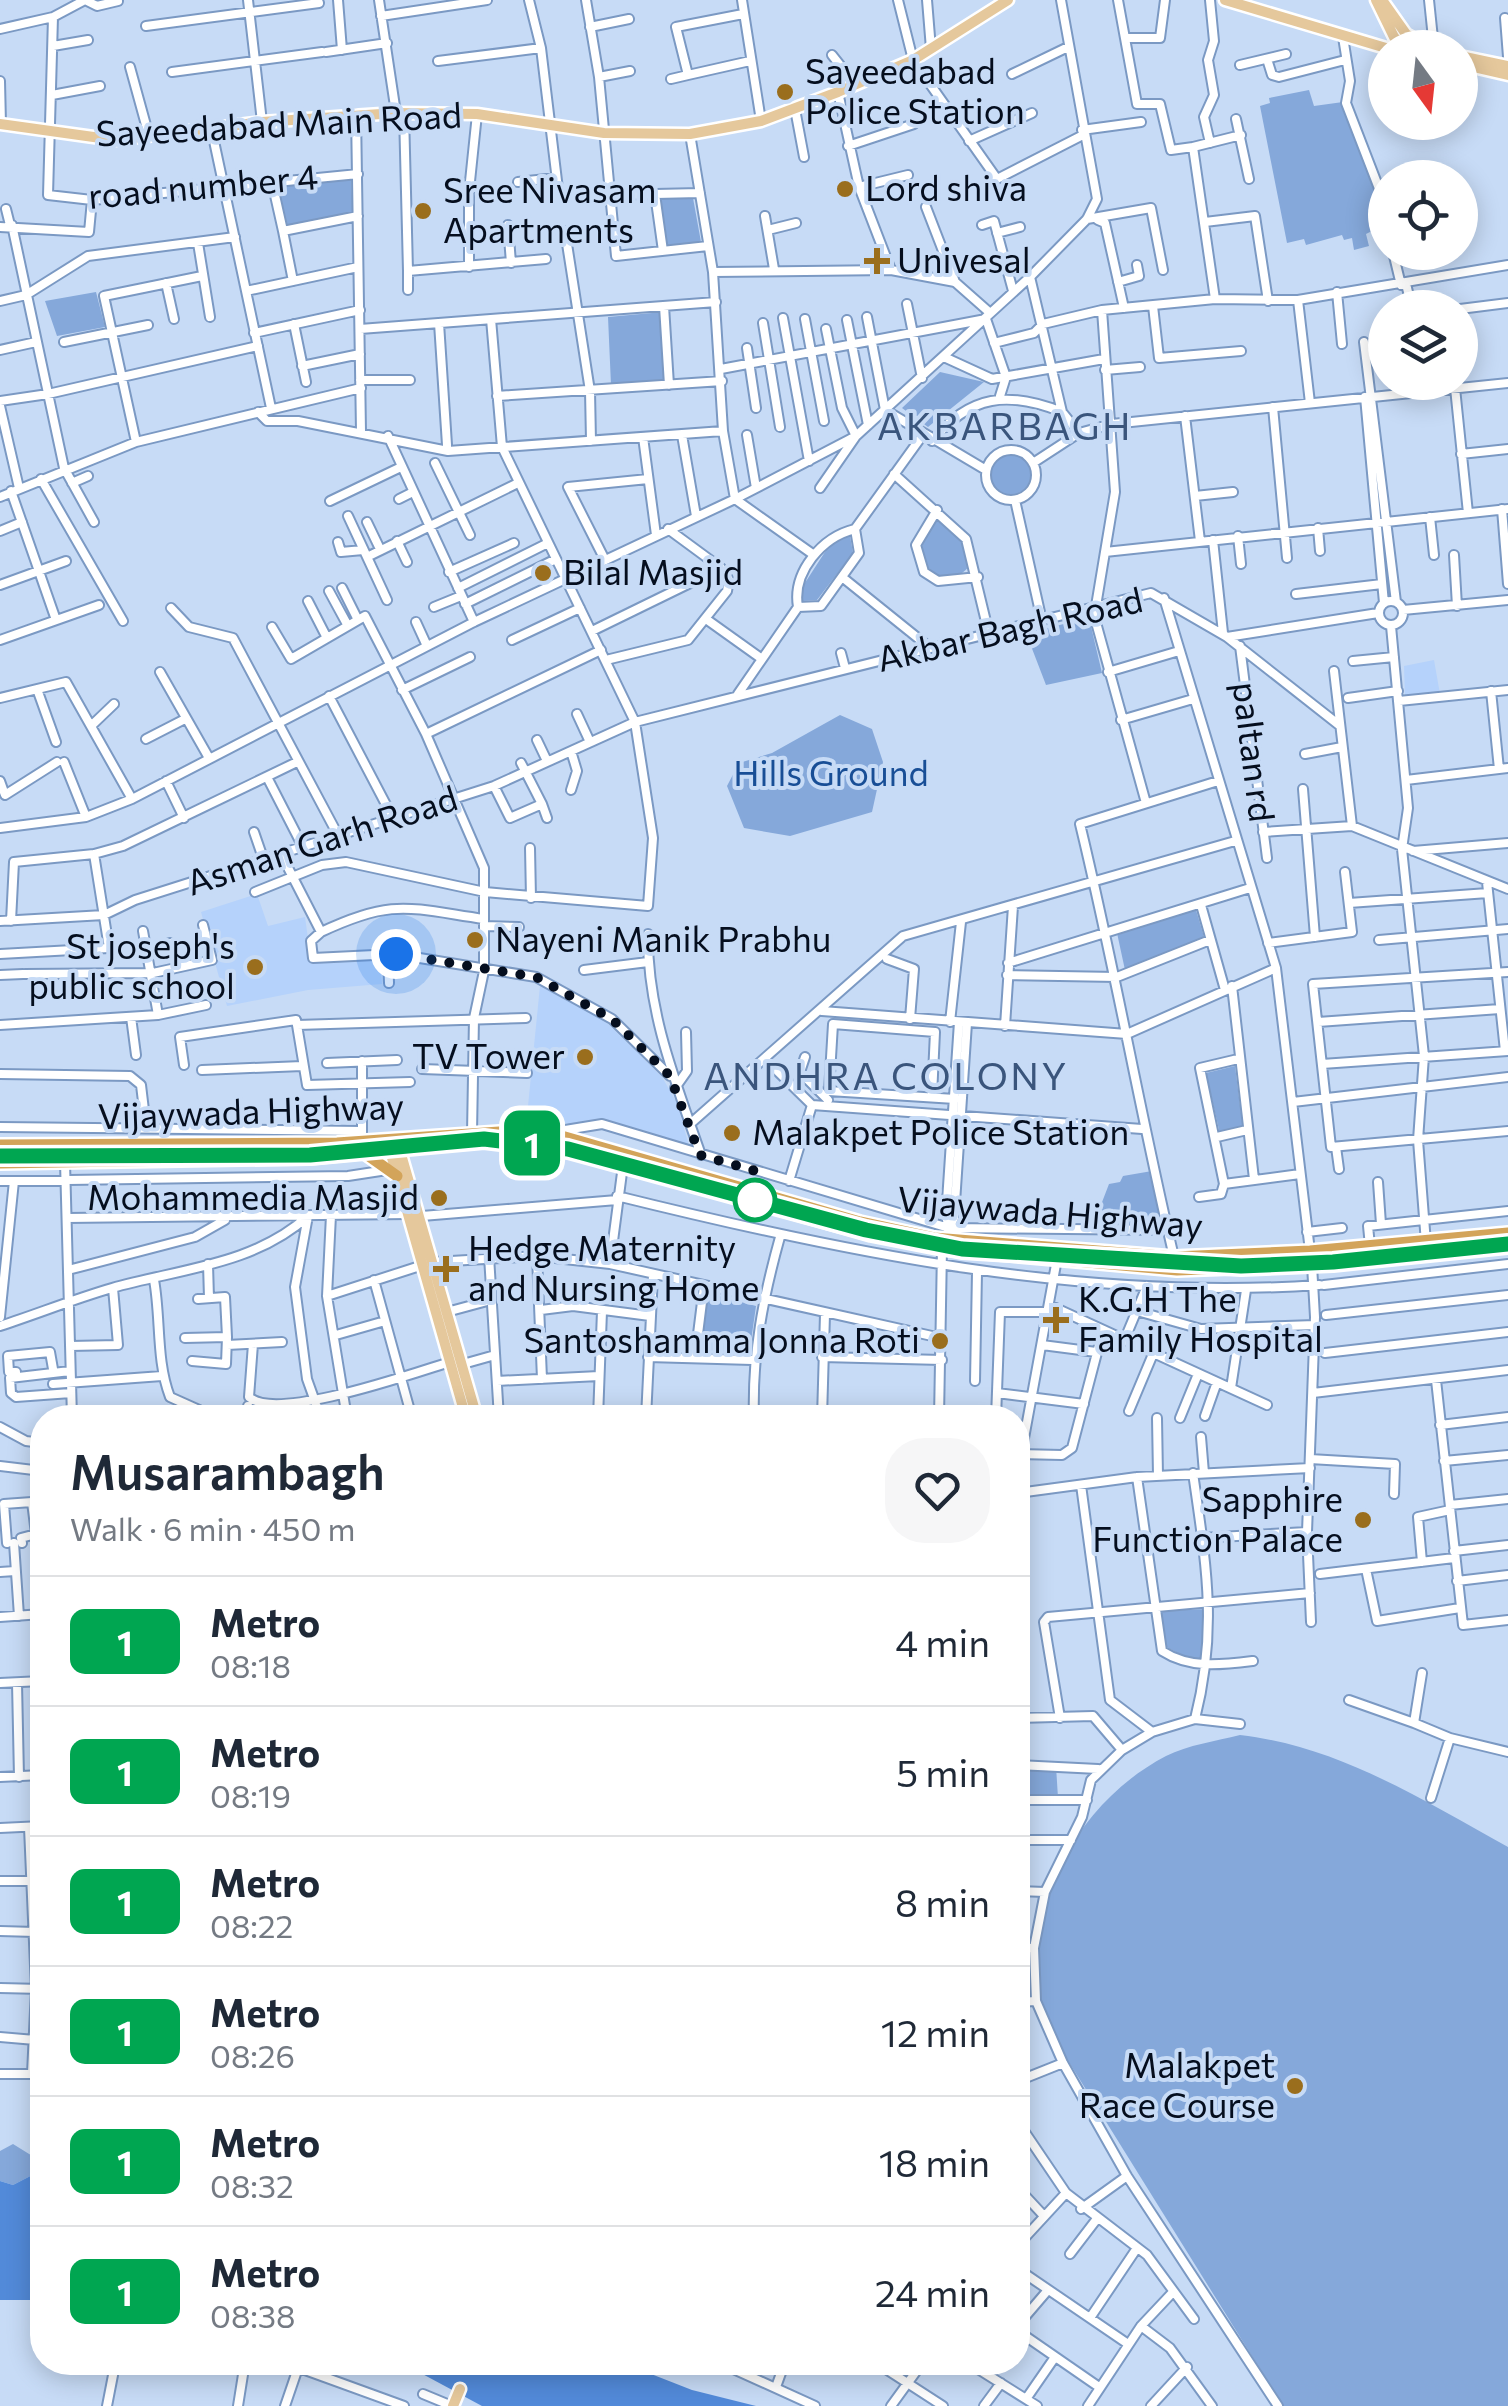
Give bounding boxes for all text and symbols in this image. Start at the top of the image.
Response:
north arrow [1368,30,1478,140]
map controls [1368,30,1478,400]
place label: Sayeedabad Police Station [805,48,1025,131]
marker: Sayeedabad Police Station [774,81,796,103]
street label: Sayeedabad Main Road [95,91,463,154]
street label: road number 4 [86,153,319,216]
button: locate [1368,160,1478,270]
place label: Lord shiva [865,165,1027,208]
place label: Sree Nivasam Apartments [443,167,657,250]
marker: Lord shiva [834,178,856,200]
marker: Sree Nivasam Apartments [412,200,434,222]
place label: Univesal [897,237,1031,280]
marker: Univesal [866,250,888,272]
button: layers [1368,290,1478,400]
district label: AKBARBAGH [877,401,1133,448]
place label: Bilal Masjid [563,549,743,592]
marker: Bilal Masjid [532,562,554,584]
street label: Akbar Bagh Road [872,576,1146,679]
street label: paltan rd [1226,679,1285,824]
park label: Hills Ground [733,750,929,793]
street label: Asman Garh Road [180,775,462,903]
place label: Nayeni Manik Prabhu [495,916,831,959]
place label: St joseph's public school [28,923,235,1006]
your location [371,929,421,979]
marker: Nayeni Manik Prabhu [464,929,486,951]
marker: St joseph's public school [244,956,266,978]
place label: TV Tower [412,1033,565,1076]
marker: TV Tower [574,1046,596,1068]
district label: ANDHRA COLONY [703,1051,1069,1098]
street label: Vijaywada Highway [97,1083,405,1136]
place label: Malakpet Police Station [752,1109,1129,1152]
line badge: 1 [500,1110,564,1176]
text: 1 [524,1122,540,1165]
marker: Malakpet Police Station [721,1122,743,1144]
place label: Mohammedia Masjid [87,1174,419,1217]
street label: Vijaywada Highway [896,1176,1205,1245]
unlabelled marker [734,1179,776,1221]
marker: Mohammedia Masjid [428,1187,450,1209]
place label: Hedge Maternity and Nursing Home [468,1225,759,1308]
marker: Hedge Maternity and Nursing Home [433,1256,459,1282]
place label: K.G.H The Family Hospital [1078,1276,1323,1359]
marker: K.G.H The Family Hospital [1043,1307,1069,1333]
place label: Santoshamma Jonna Roti [524,1317,920,1360]
marker: Santoshamma Jonna Roti [929,1330,951,1352]
button: heart [885,1438,990,1543]
text: Musarambagh [70,1441,385,1500]
place label: Sapphire Function Palace [1092,1476,1343,1559]
text: Walk · 6 min · 450 m [70,1508,355,1548]
marker: Sapphire Function Palace [1352,1509,1374,1531]
text: Metro [210,1598,320,1645]
text: 4 min [895,1618,990,1665]
text: 1 [117,1620,133,1663]
text: 08:18 [210,1645,291,1685]
text: Metro [210,1728,320,1775]
text: 5 min [896,1748,990,1795]
text: 1 [117,1750,133,1793]
text: 08:19 [210,1775,291,1815]
text: Metro [210,1858,320,1905]
text: 8 min [895,1878,990,1925]
text: 1 [117,1880,133,1923]
text: 08:22 [210,1905,293,1945]
text: Metro [210,1988,320,2035]
text: 12 min [881,2008,990,2055]
text: 1 [117,2010,133,2053]
text: 08:26 [210,2035,295,2075]
place label: Malakpet Race Course [1079,2042,1275,2125]
marker: Malakpet Race Course [1284,2075,1306,2097]
text: Metro [210,2118,320,2165]
text: 18 min [879,2138,990,2185]
text: 1 [117,2140,133,2183]
text: 08:32 [210,2165,294,2205]
text: Metro [210,2248,320,2295]
text: 24 min [875,2268,990,2315]
text: 1 [117,2270,133,2313]
text: 08:38 [210,2295,296,2335]

